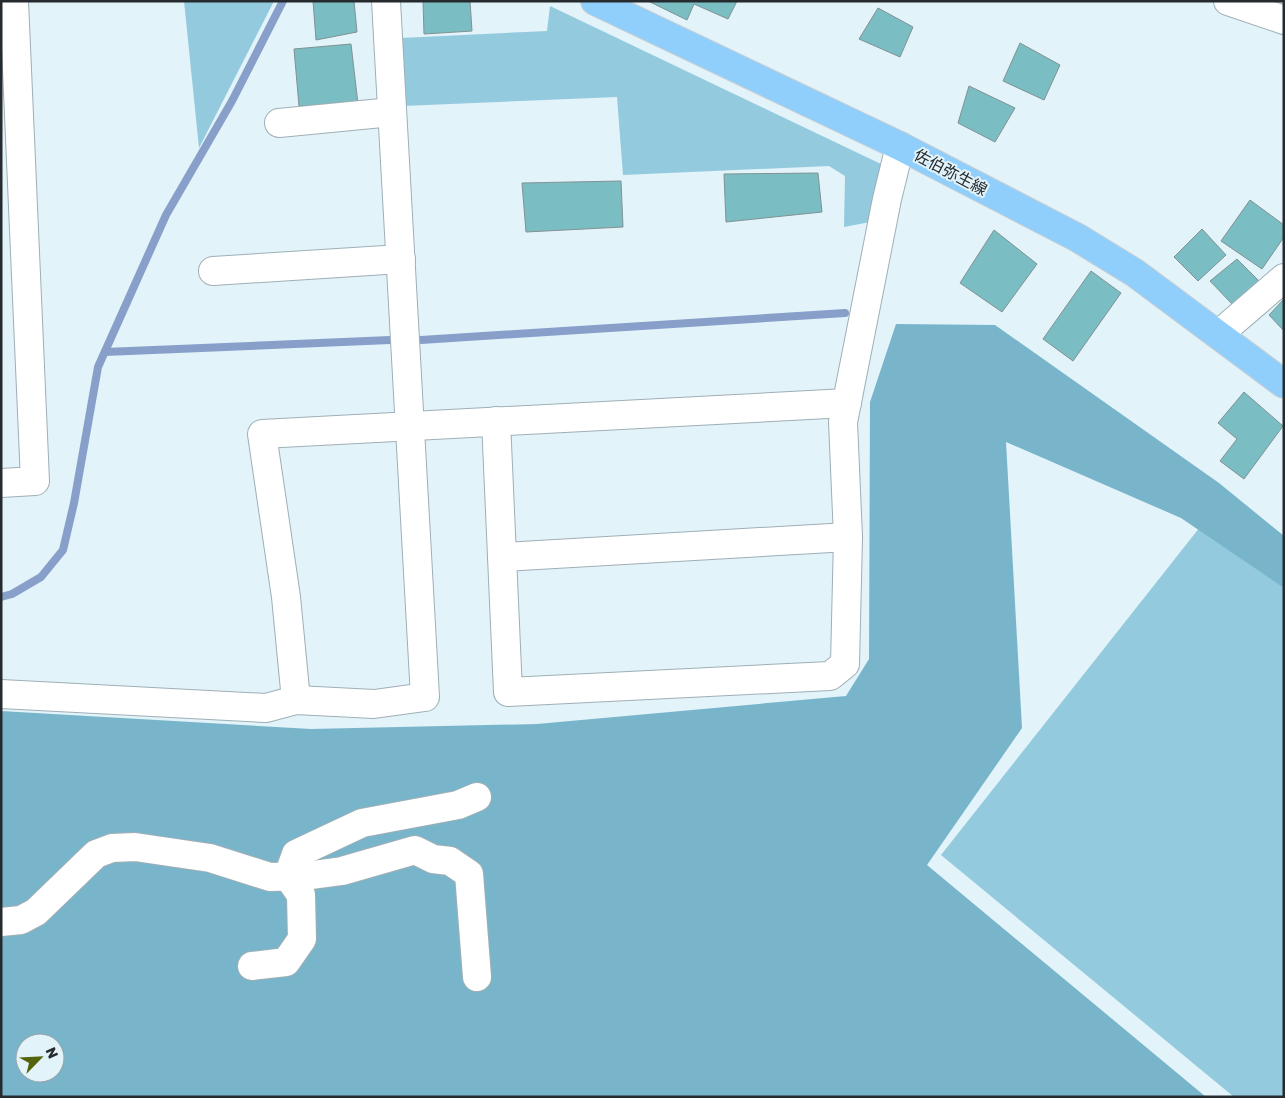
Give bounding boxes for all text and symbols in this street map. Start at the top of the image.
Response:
street label: 佐伯弥生線 [911,144,991,200]
north arrow [15,1033,65,1083]
text: N [42,1044,62,1061]

